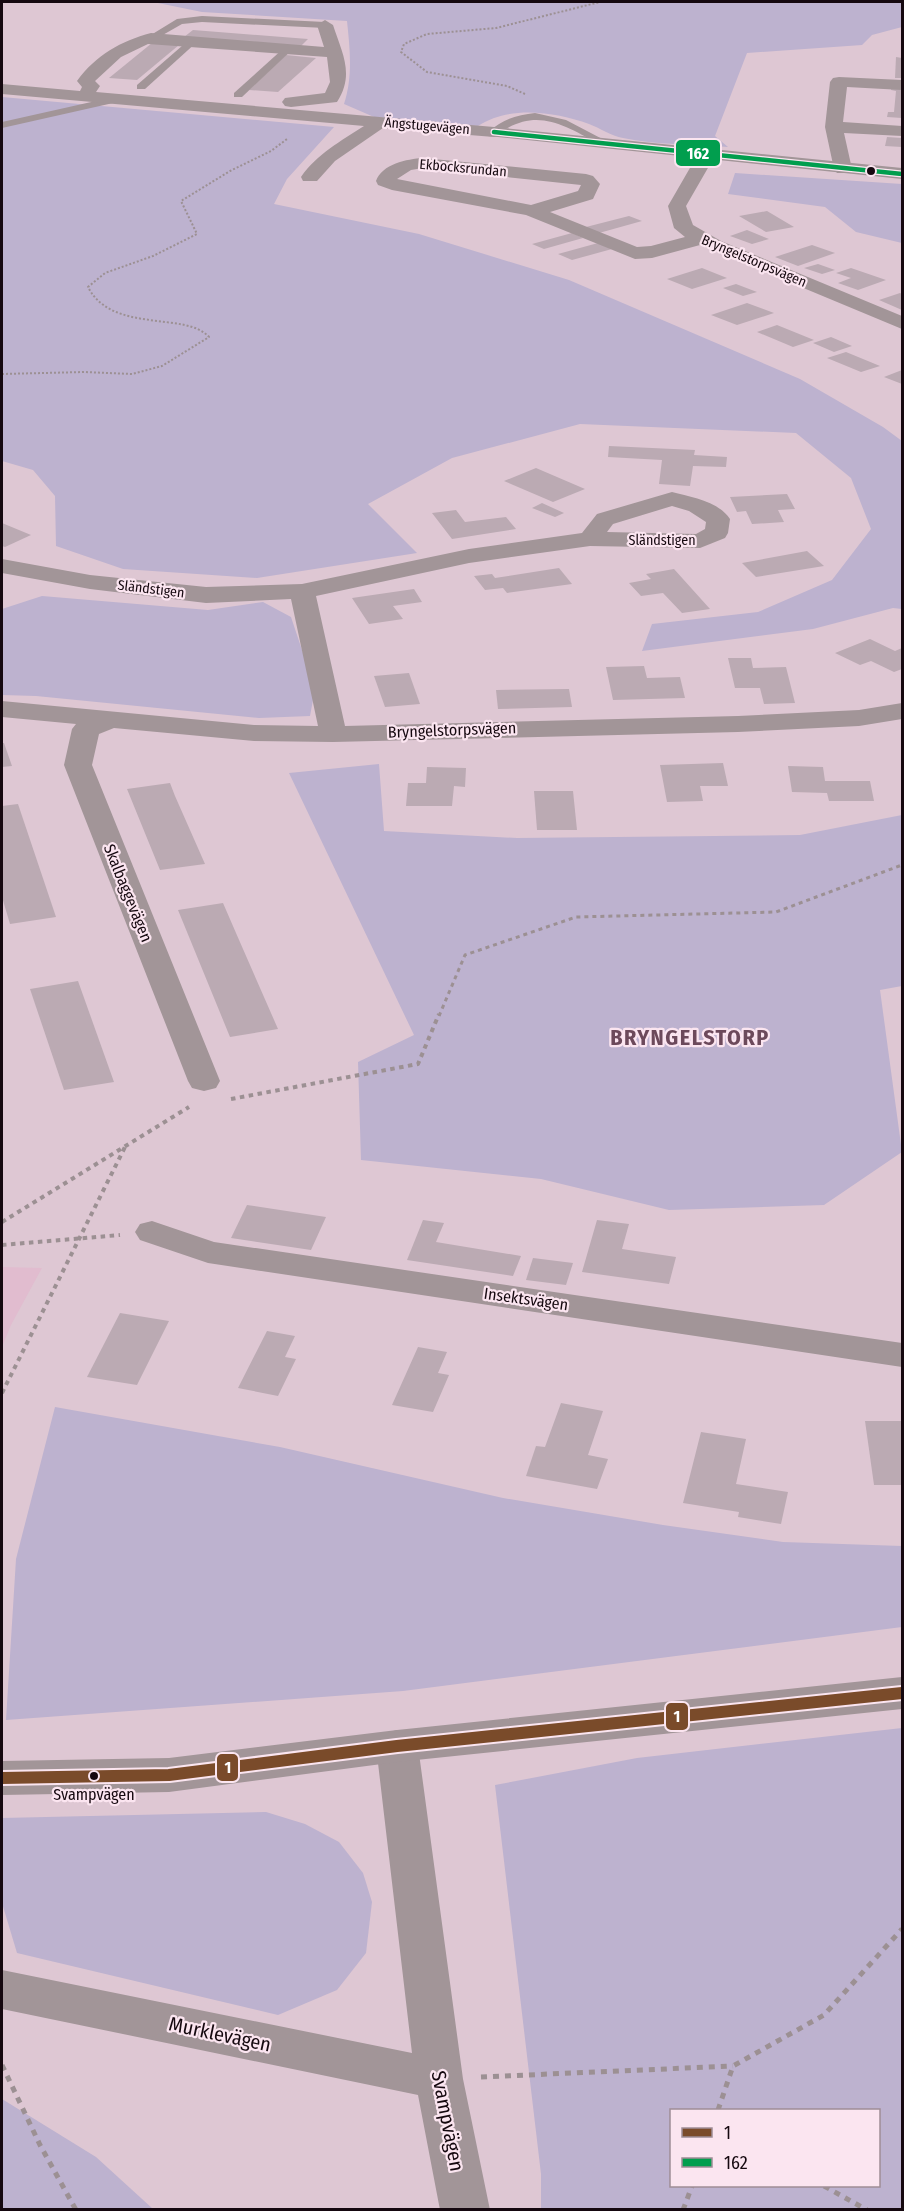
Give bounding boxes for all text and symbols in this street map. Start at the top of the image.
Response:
street label: Ängstugevägen [384,114,470,138]
line badge: 162 [675,139,721,167]
text: 162 [687,144,710,163]
street label: Ekbocksrundan [419,156,507,180]
unlabelled marker [865,165,877,177]
street label: Bryngelstorpsvägen [699,231,809,291]
street label: Sländstigen [628,532,696,549]
street label: Sländstigen [117,576,185,602]
street label: Bryngelstorpsvägen [387,718,517,742]
street label: Skalbaggevägen [100,841,156,945]
district label: BRYNGELSTORP [610,1024,770,1051]
street label: Insektsvägen [483,1284,569,1314]
line badge: 1 [665,1702,689,1731]
text: 1 [674,1707,680,1726]
line badge: 1 [216,1753,239,1782]
text: 1 [225,1758,231,1777]
marker: Svampvägen [88,1770,100,1782]
place label: Svampvägen [53,1785,135,1804]
street label: Murklevägen [167,2011,273,2057]
street label: Svampvägen [427,2069,469,2173]
legend [670,2109,880,2187]
text: 1 [724,2122,731,2144]
text: 162 [724,2152,748,2174]

